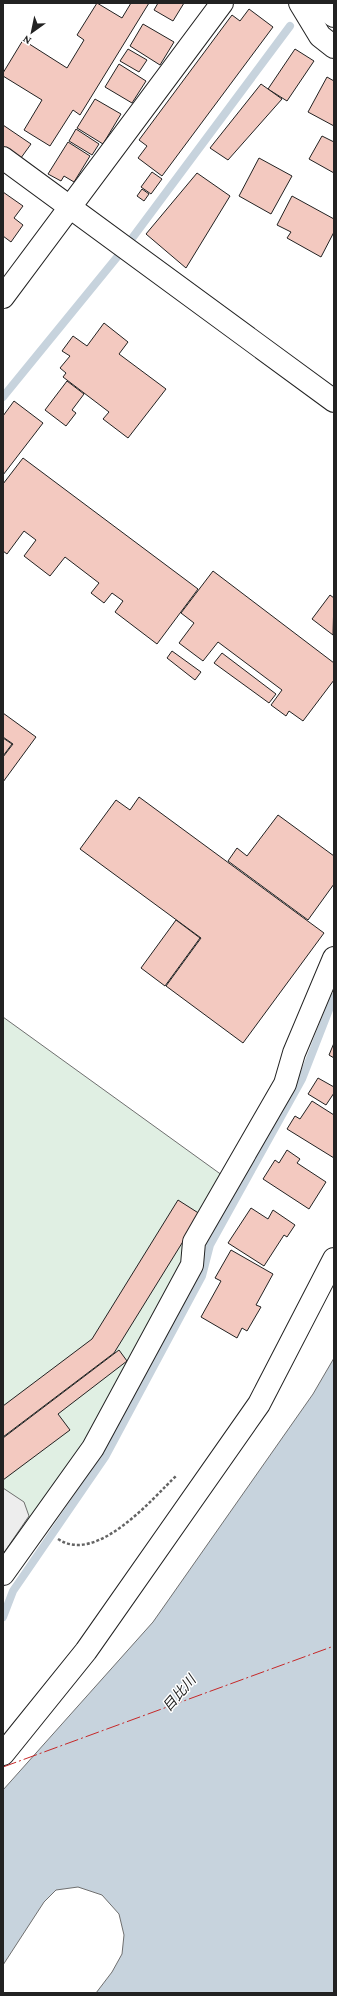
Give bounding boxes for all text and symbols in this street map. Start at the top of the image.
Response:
north arrow [12,12,52,52]
text: N [20,33,33,47]
water label: 目比川 [159,1670,200,1714]

